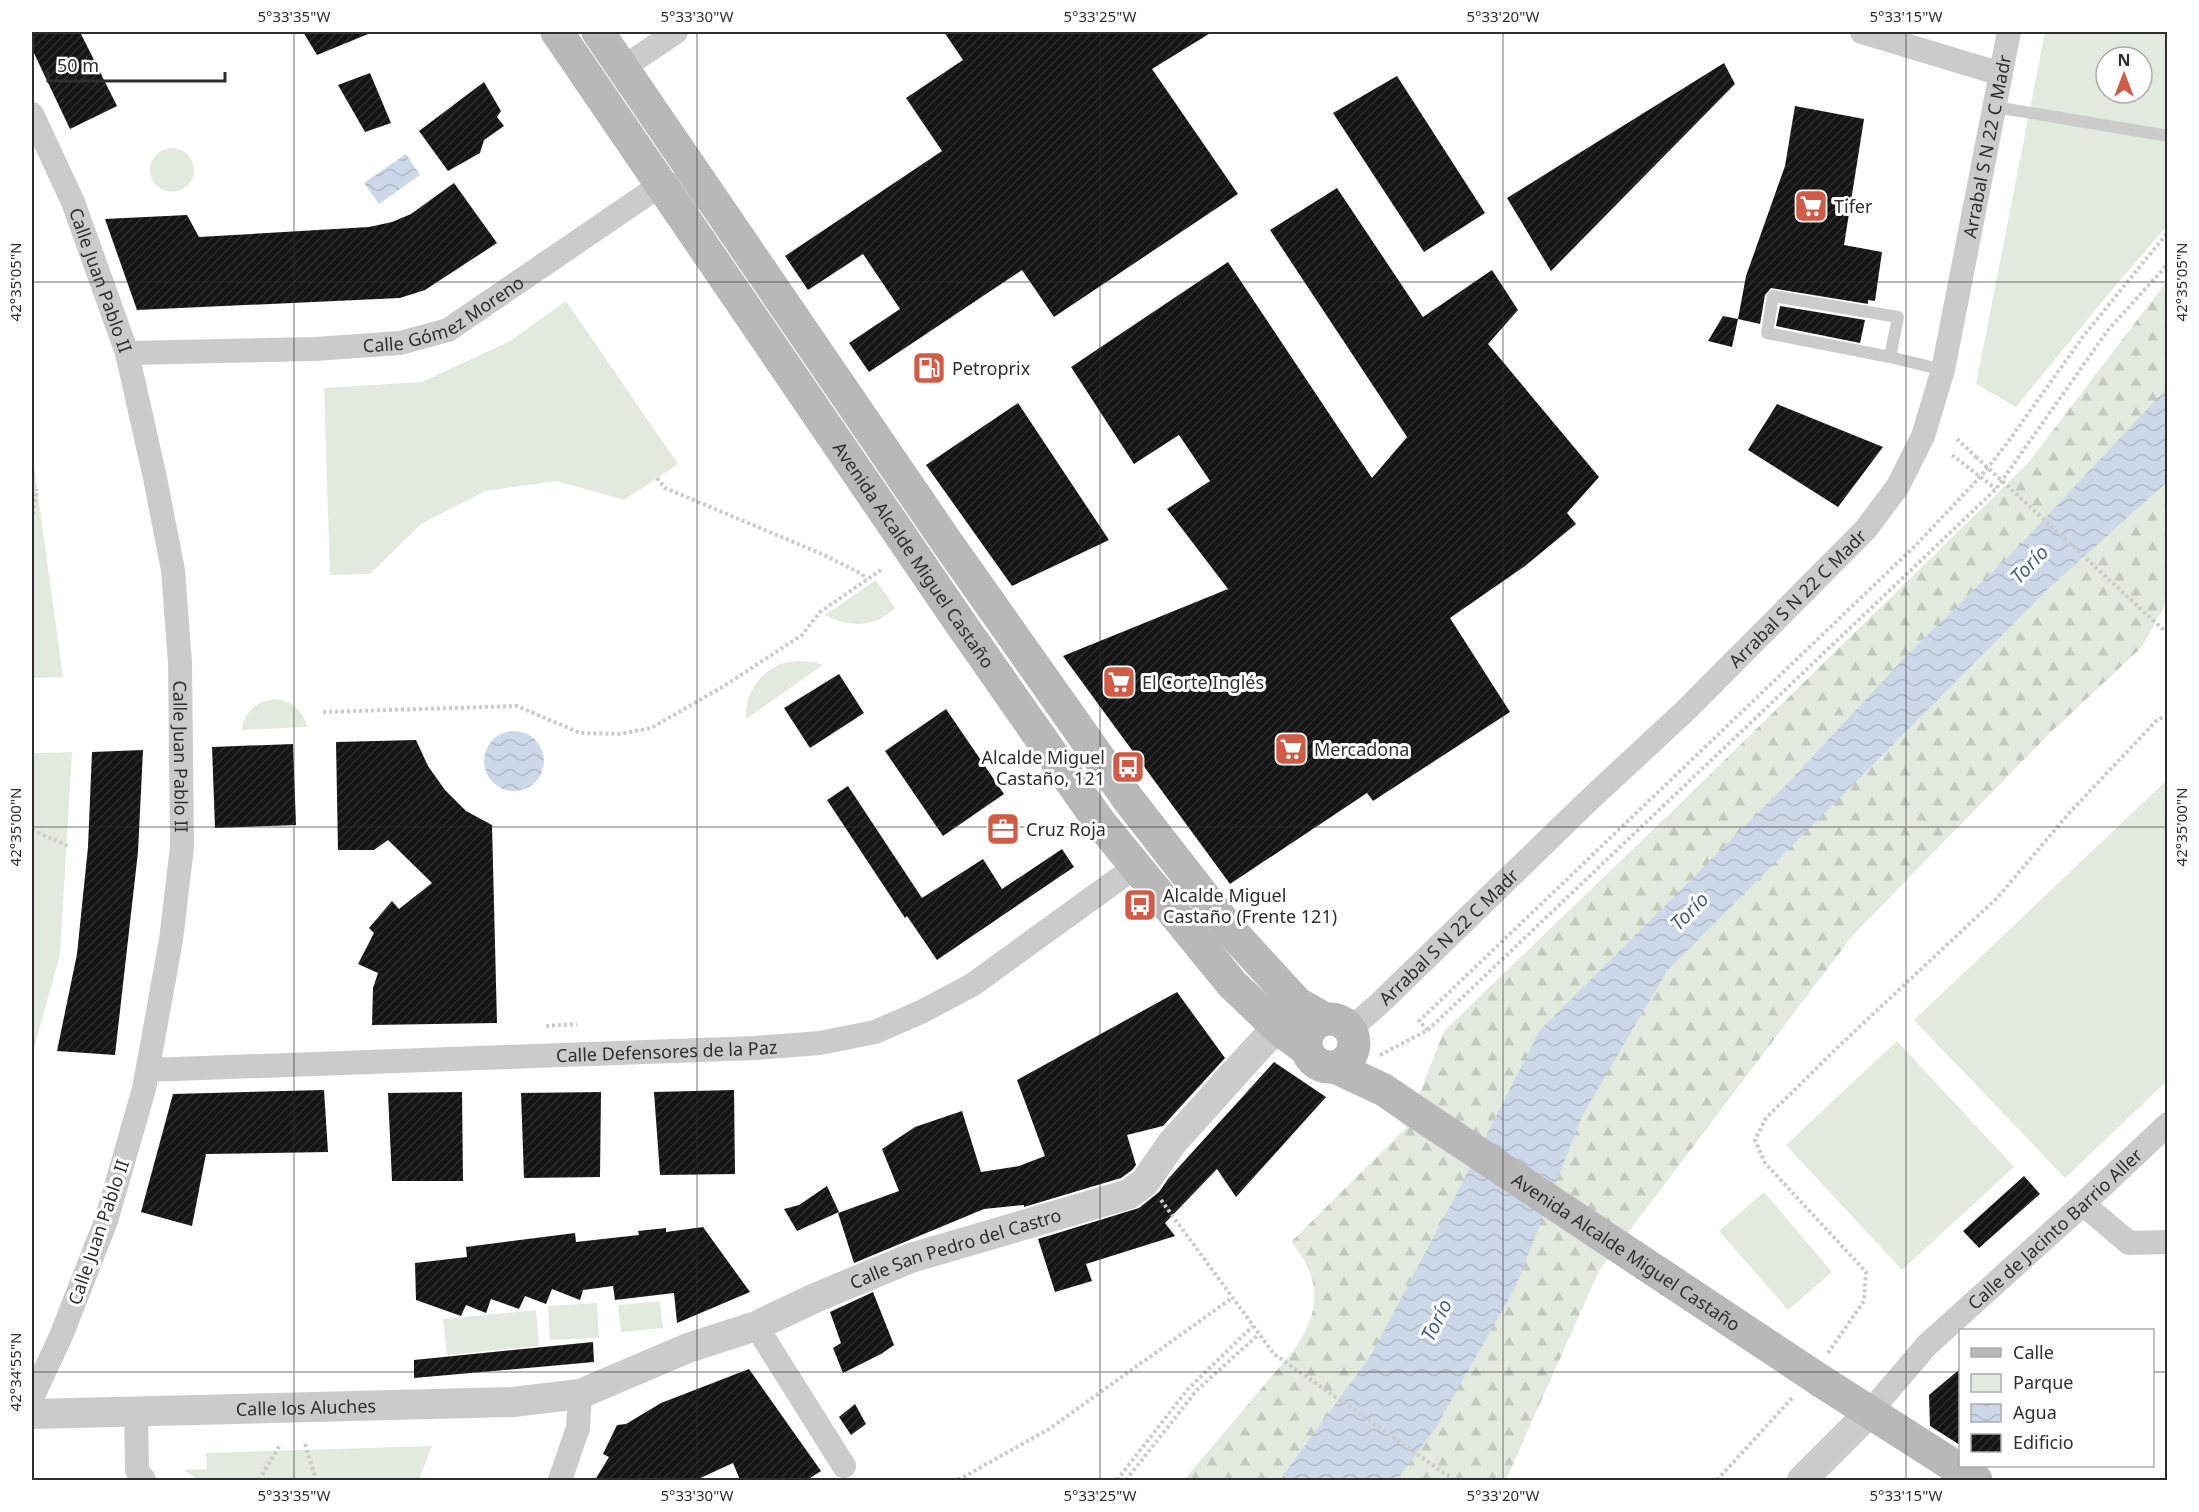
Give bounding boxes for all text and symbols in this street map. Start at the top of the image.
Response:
text: 5°33'35"W [257,6,331,26]
text: 5°33'30"W [660,6,734,26]
text: 5°33'25"W [1063,6,1137,26]
text: 5°33'20"W [1466,6,1540,26]
text: 5°33'15"W [1869,6,1943,26]
scale bar [48,45,225,83]
north arrow [2094,45,2154,105]
text: N [2117,49,2131,71]
street label: Arrabal S N 22 C Madr [1957,52,2016,240]
text: 50 m [57,53,99,77]
supermarket icon: Tifer [1793,188,1829,224]
place label: Tifer [1834,194,1873,218]
street label: Calle Juan Pablo II [64,204,138,356]
text: 42°35'05"N [5,243,25,321]
text: 42°35'05"N [2171,243,2191,321]
street label: Calle Gómez Moreno [362,270,528,358]
fuel station icon: Petroprix [911,350,947,386]
place label: Petroprix [952,356,1031,380]
street label: Avenida Alcalde Miguel Castaño [828,437,1000,673]
street label: Arrabal S N 22 C Madr [1723,523,1872,673]
water label: Torío [2004,539,2054,589]
supermarket icon: El Corte Inglés [1101,664,1137,700]
place label: El Corte Inglés [1142,670,1264,694]
street label: Calle Juan Pablo II [168,680,194,833]
supermarket icon: Mercadona [1273,731,1309,767]
place label: Mercadona [1314,737,1409,761]
place label: Alcalde Miguel Castaño, 121 [982,745,1105,790]
bus stop icon: Alcalde Miguel Castaño, 121 [1110,749,1146,785]
text: 42°35'00"N [5,788,25,866]
text: 42°35'00"N [2171,788,2191,866]
office icon: Cruz Roja [985,811,1021,847]
place label: Cruz Roja [1026,817,1106,841]
street label: Arrabal S N 22 C Madr [1373,863,1524,1010]
place label: Alcalde Miguel Castaño (Frente 121) [1163,883,1337,928]
water label: Torío [1664,886,1714,936]
bus stop icon: Alcalde Miguel Castaño (Frente 121) [1122,887,1158,923]
street label: Calle Defensores de la Paz [556,1034,778,1067]
street label: Calle de Jacinto Barrio Aller [1962,1142,2147,1315]
street label: Calle Juan Pablo II [62,1156,134,1308]
street label: Avenida Alcalde Miguel Castaño [1507,1167,1745,1336]
street label: Calle San Pedro del Castro [846,1203,1064,1294]
water label: Torío [1414,1294,1458,1346]
legend [1959,1329,2154,1467]
text: 42°34'55"N [5,1333,25,1411]
text: Calle [2013,1340,2054,1364]
text: Parque [2013,1370,2073,1394]
street label: Calle los Aluches [235,1393,376,1421]
text: Agua [2013,1400,2057,1424]
text: Edificio [2013,1430,2074,1454]
text: 5°33'35"W [257,1485,331,1505]
text: 5°33'30"W [660,1485,734,1505]
text: 5°33'25"W [1063,1485,1137,1505]
text: 5°33'20"W [1466,1485,1540,1505]
text: 5°33'15"W [1869,1485,1943,1505]

